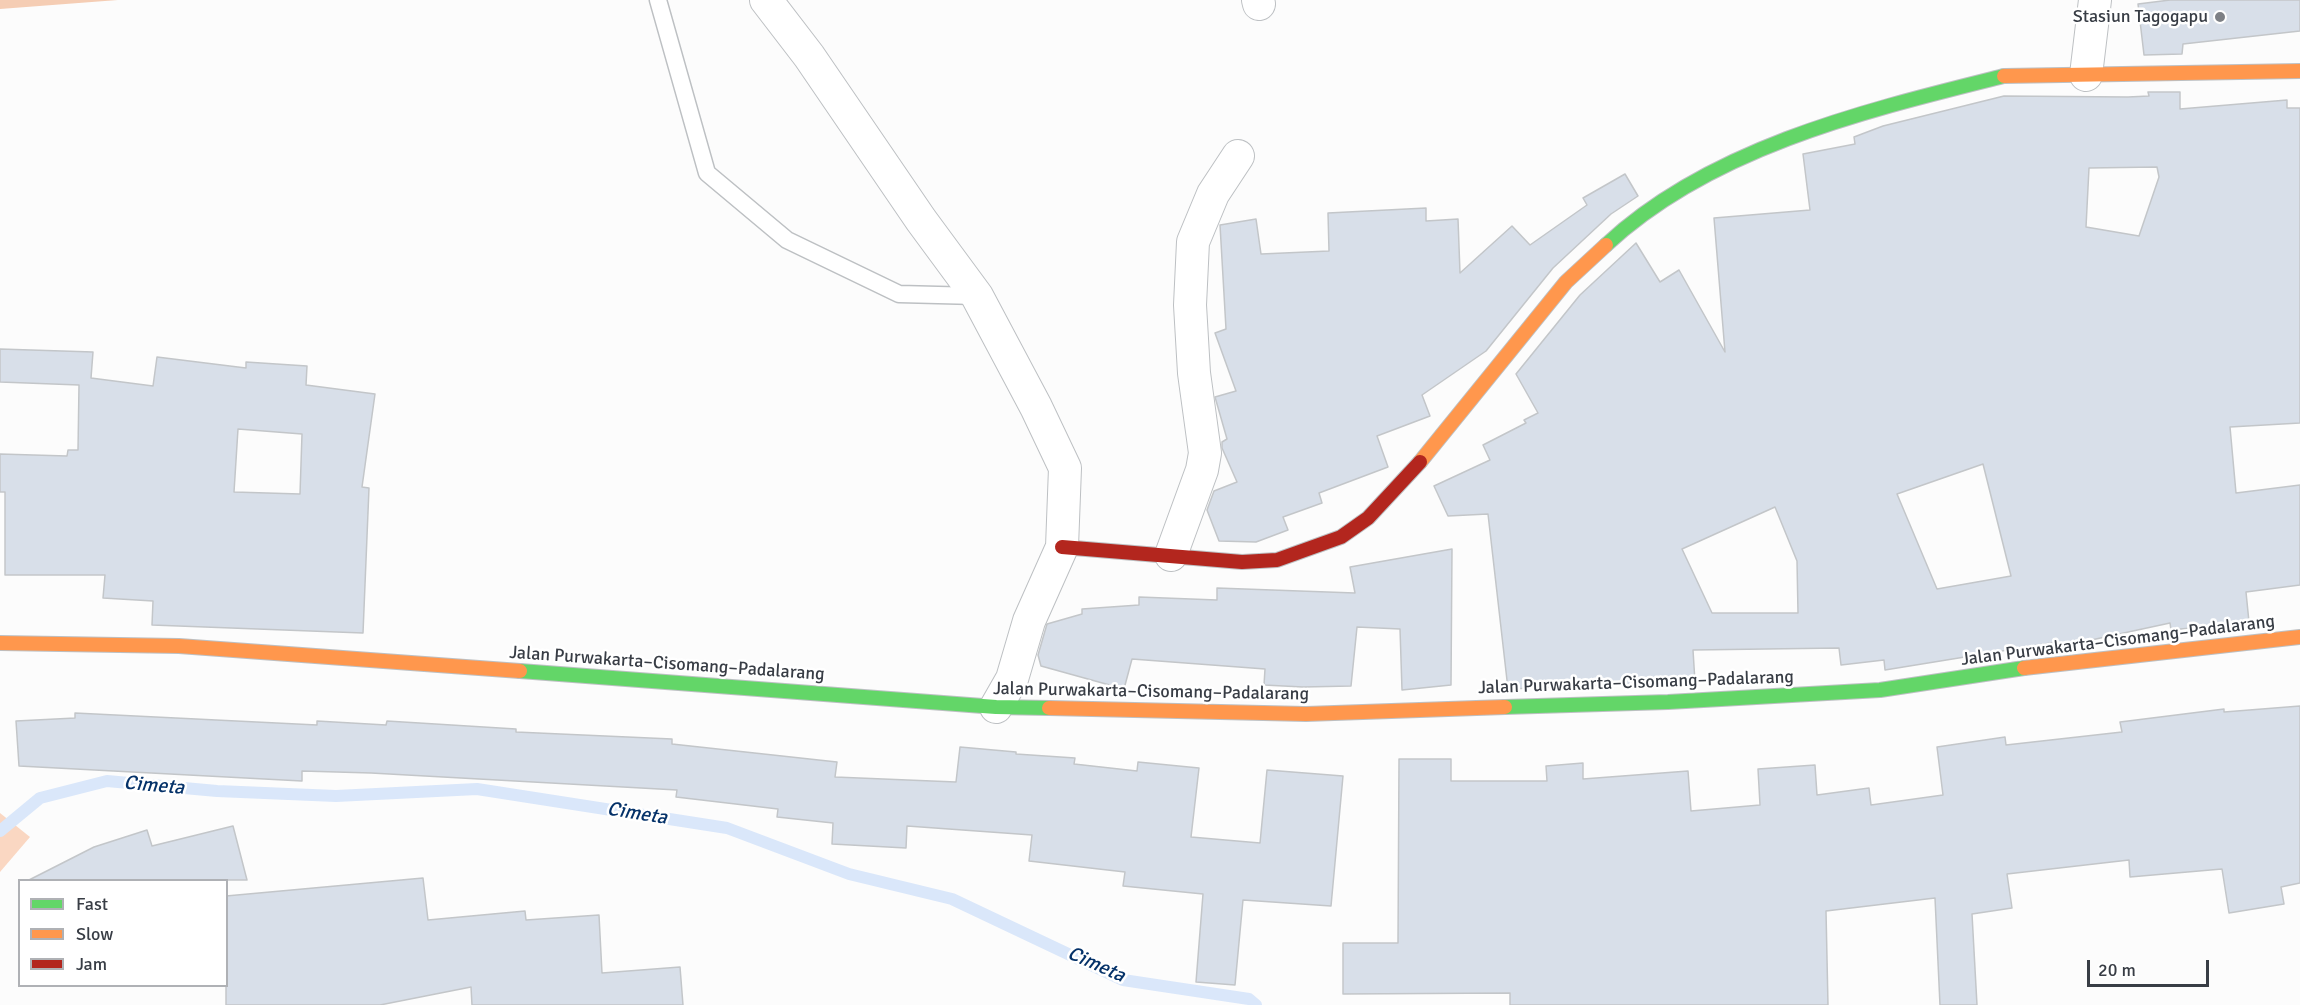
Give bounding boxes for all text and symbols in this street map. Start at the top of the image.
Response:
place label: Stasiun Tagogapu [2073,6,2208,28]
marker: Stasiun Tagogapu [2213,10,2227,24]
street label: Jalan Purwakarta–Cisomang–Padalarang [1960,611,2276,671]
street label: Jalan Purwakarta–Cisomang–Padalarang [509,642,825,686]
street label: Jalan Purwakarta–Cisomang–Padalarang [1478,667,1794,699]
street label: Jalan Purwakarta–Cisomang–Padalarang [993,678,1309,706]
water label: Cimeta [123,771,185,801]
water label: Cimeta [605,797,669,831]
legend [18,879,228,987]
text: Fast [76,893,108,915]
text: Slow [76,923,113,945]
water label: Cimeta [1063,942,1129,988]
scale bar [2090,948,2212,986]
text: Jam [76,953,107,975]
text: 20 m [2098,959,2136,981]

